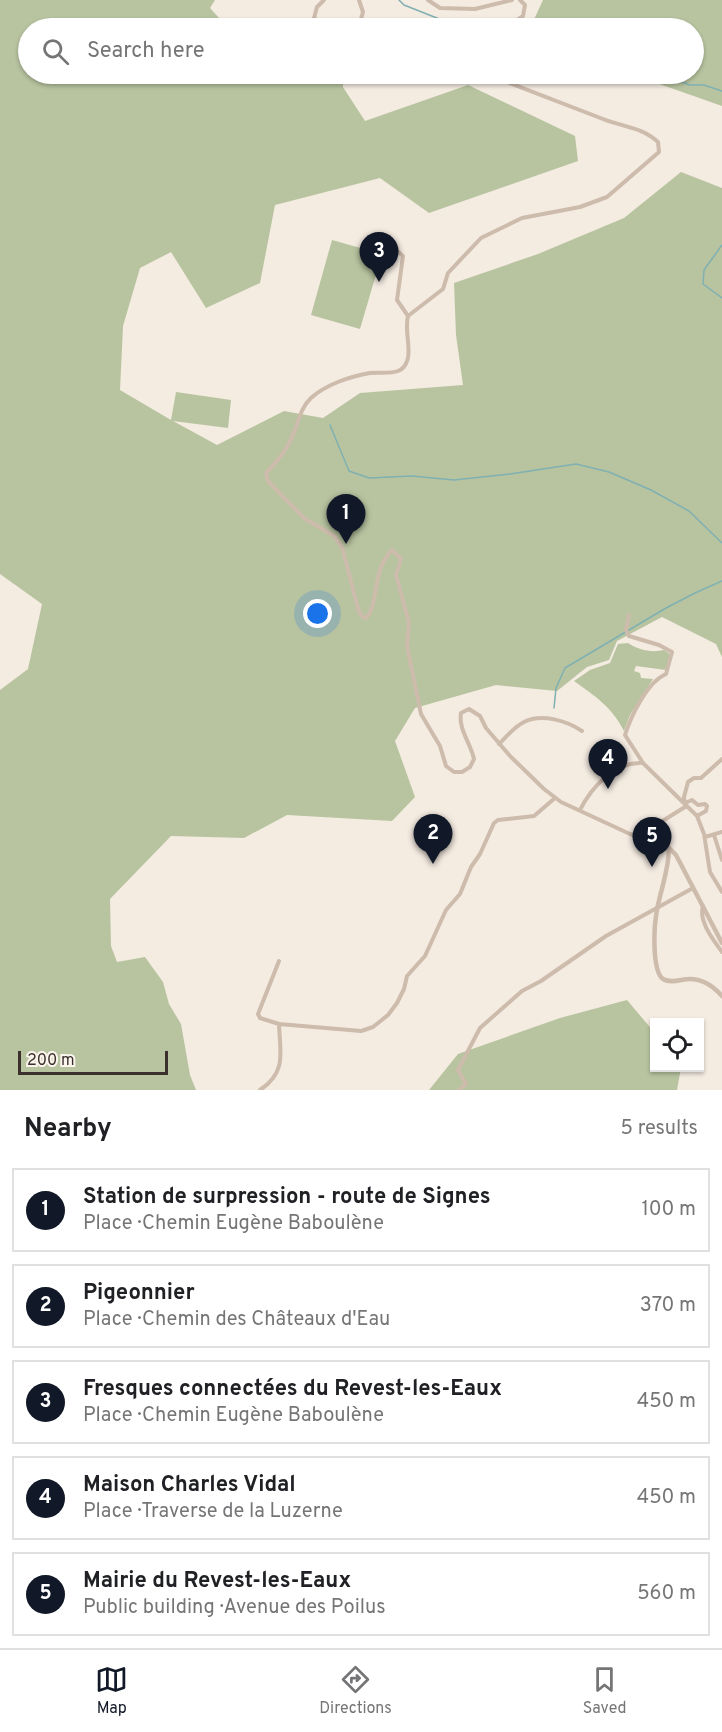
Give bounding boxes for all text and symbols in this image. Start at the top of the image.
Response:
search box [18,18,704,84]
icon: search [39,35,72,68]
text: Search here [87,38,205,65]
pin: 3 [360,232,398,282]
pin: 1 [326,494,366,544]
your location [303,599,332,628]
pin: 4 [588,740,628,789]
pin: 2 [414,814,452,864]
pin: 5 [632,818,672,867]
map controls [650,1018,704,1072]
button: locate [650,1018,704,1072]
scale bar [18,1048,168,1076]
text: 200 m [27,1051,75,1071]
text: Nearby [24,1113,112,1146]
text: 5 results [621,1116,698,1142]
text: Station de surpression - route de Signes [83,1184,491,1211]
text: 1 [42,1197,50,1223]
text: 100 m [641,1197,696,1223]
text: Place · Chemin Eugène Baboulène [83,1211,384,1237]
text: Pigeonnier [83,1280,195,1307]
text: 2 [39,1293,52,1319]
text: 370 m [640,1293,696,1319]
text: Place · Chemin des Châteaux d'Eau [83,1307,390,1333]
text: Fresques connectées du Revest-les-Eaux [83,1376,502,1403]
text: 3 [40,1389,52,1415]
text: 450 m [637,1389,696,1415]
text: Place · Chemin Eugène Baboulène [83,1403,384,1429]
text: Maison Charles Vidal [83,1472,296,1499]
text: 4 [39,1485,52,1511]
text: 450 m [637,1485,696,1511]
text: Place · Traverse de la Luzerne [83,1499,343,1525]
text: Mairie du Revest-les-Eaux [83,1568,351,1595]
text: 5 [39,1581,52,1607]
text: 560 m [637,1581,696,1607]
text: Public building · Avenue des Poilus [83,1595,386,1621]
tab: Map [95,1663,128,1719]
tab: Directions [319,1663,392,1719]
tab: Saved [583,1663,627,1719]

